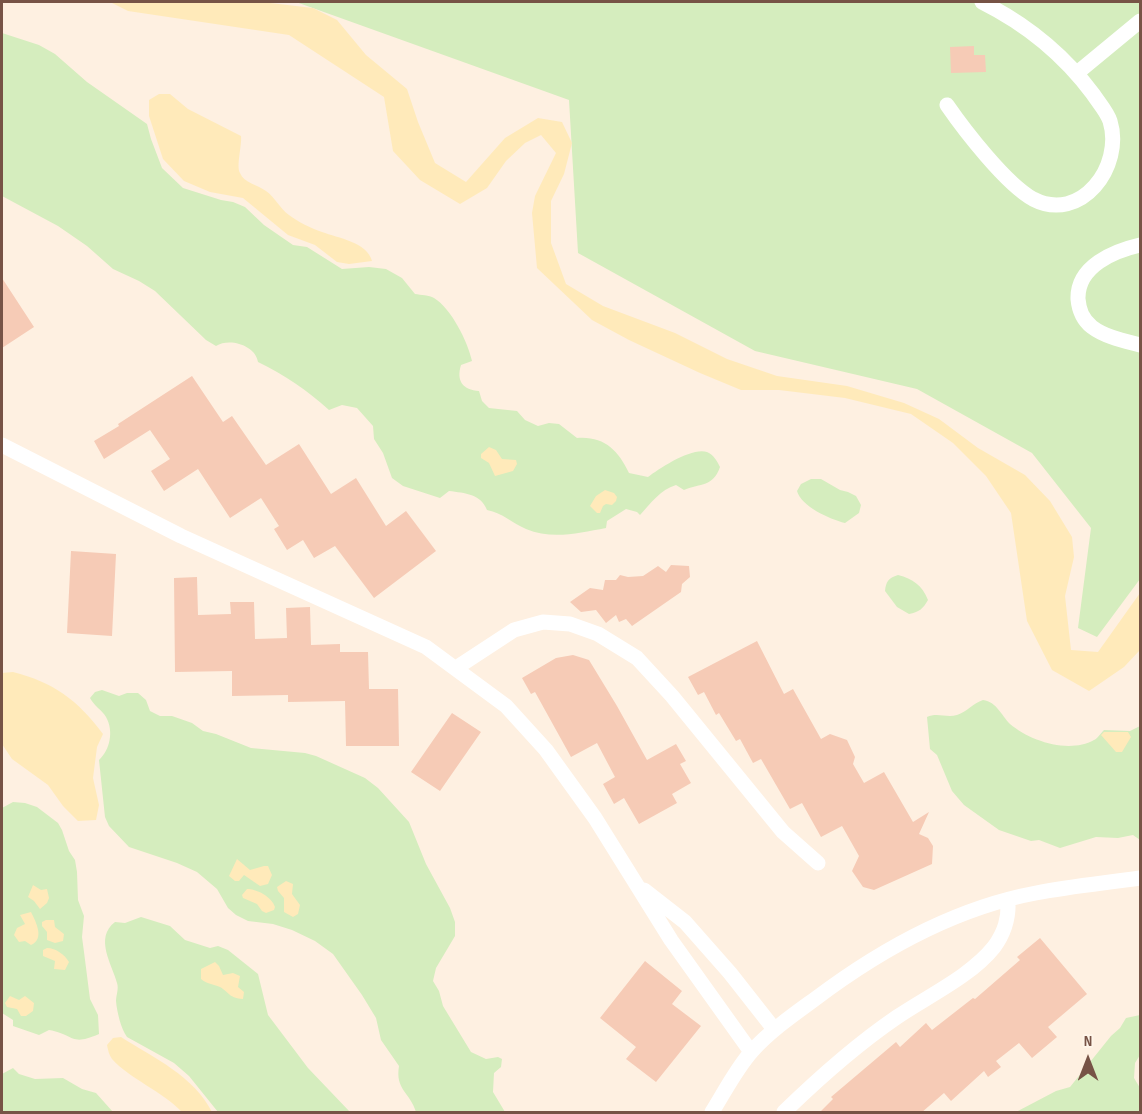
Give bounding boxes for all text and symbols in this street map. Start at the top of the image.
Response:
north arrow [1058,1030,1118,1090]
text: N [1084,1032,1092,1051]

